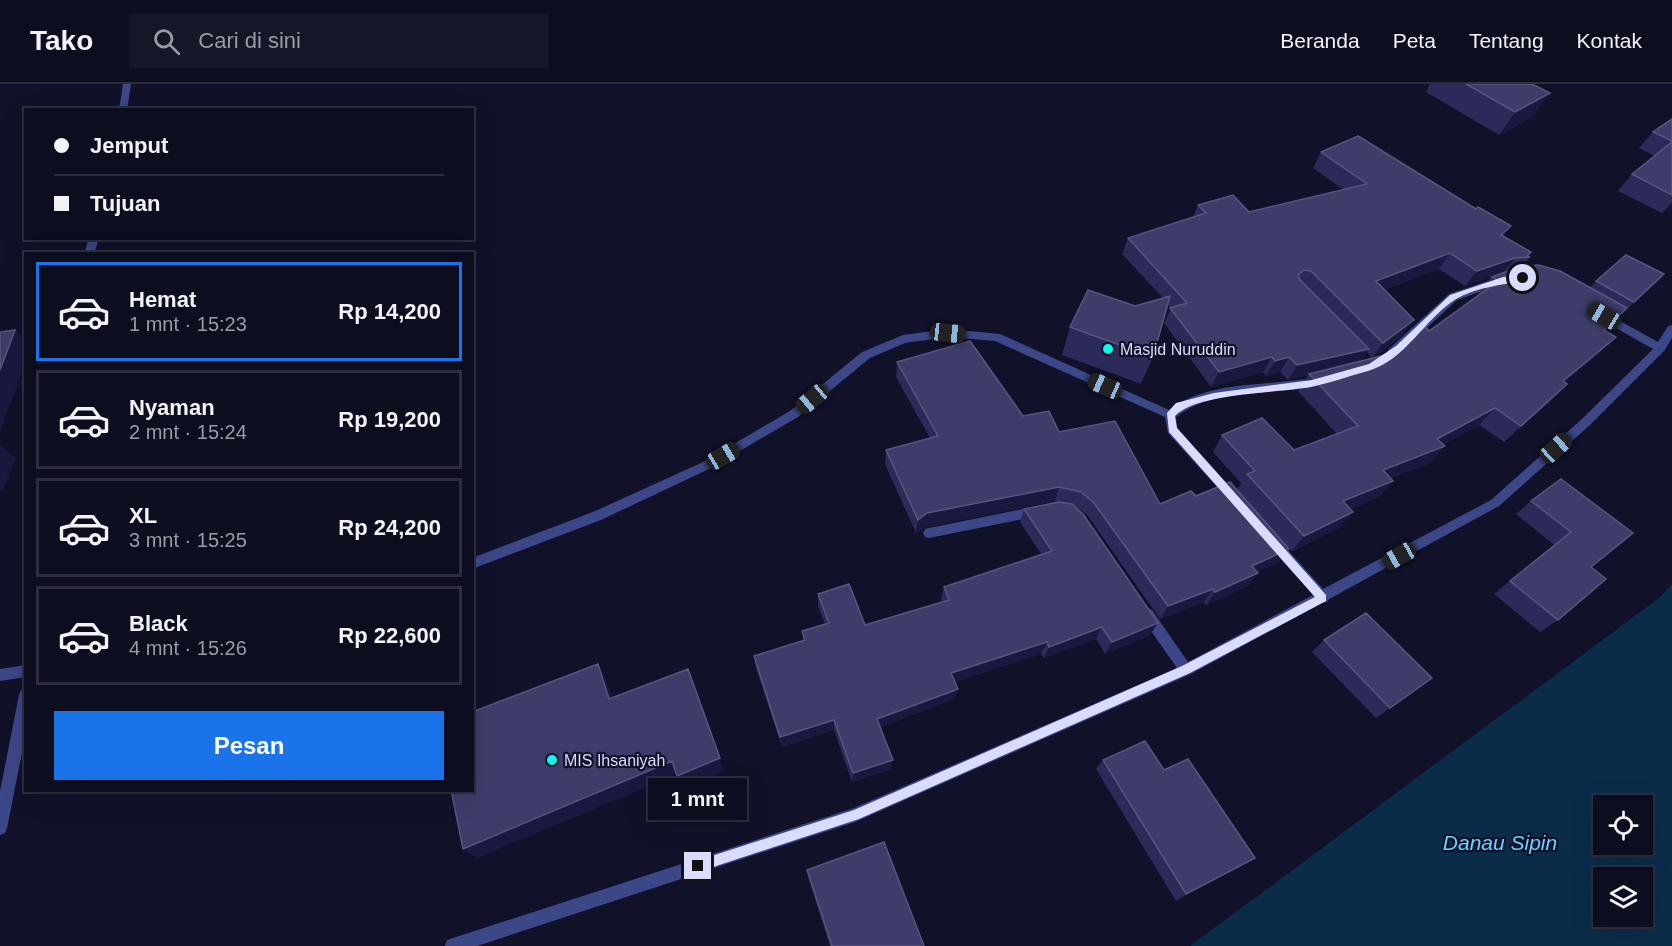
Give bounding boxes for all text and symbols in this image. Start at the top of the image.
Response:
search box [129,14,549,68]
text: Tako [30,25,93,56]
icon: search [150,25,183,58]
text: Cari di sini [198,28,301,53]
text: Beranda [1280,29,1360,52]
text: Peta [1393,29,1436,52]
text: Tentang [1469,29,1544,52]
text: Kontak [1577,29,1642,52]
text: Jemput [90,133,168,158]
text: Tujuan [90,191,160,216]
route start [1509,264,1536,291]
icon: car [57,285,111,339]
text: Hemat [129,287,196,312]
text: Rp 14,200 [338,299,441,324]
car [1584,299,1624,333]
text: 1 mnt · 15:23 [129,313,247,335]
car [929,322,967,344]
place label: Masjid Nuruddin [1120,341,1236,358]
marker: Masjid Nuruddin [1101,342,1115,356]
car [1085,370,1125,402]
car [792,381,832,417]
icon: car [57,393,111,447]
text: Nyaman [129,395,215,420]
text: Rp 19,200 [338,407,441,432]
text: 2 mnt · 15:24 [129,421,247,443]
car [1537,429,1575,467]
car [703,439,743,473]
icon: car [57,501,111,555]
text: XL [129,503,157,528]
text: Rp 24,200 [338,515,441,540]
text: 3 mnt · 15:25 [129,529,247,551]
car [1379,539,1419,573]
icon: car [57,609,111,663]
text: Black [129,611,188,636]
text: Rp 22,600 [338,623,441,648]
text: 4 mnt · 15:26 [129,637,247,659]
button: Pesan [54,711,444,780]
place label: MIS Ihsaniyah [564,752,665,769]
marker: MIS Ihsaniyah [545,753,559,767]
callout: 1 mnt [648,779,748,821]
text: 1 mnt [671,788,724,810]
map controls [1593,795,1653,927]
button: locate [1593,795,1653,855]
water label: Danau Sipin [1443,831,1557,854]
route end [684,852,711,879]
button: layers [1593,867,1653,927]

